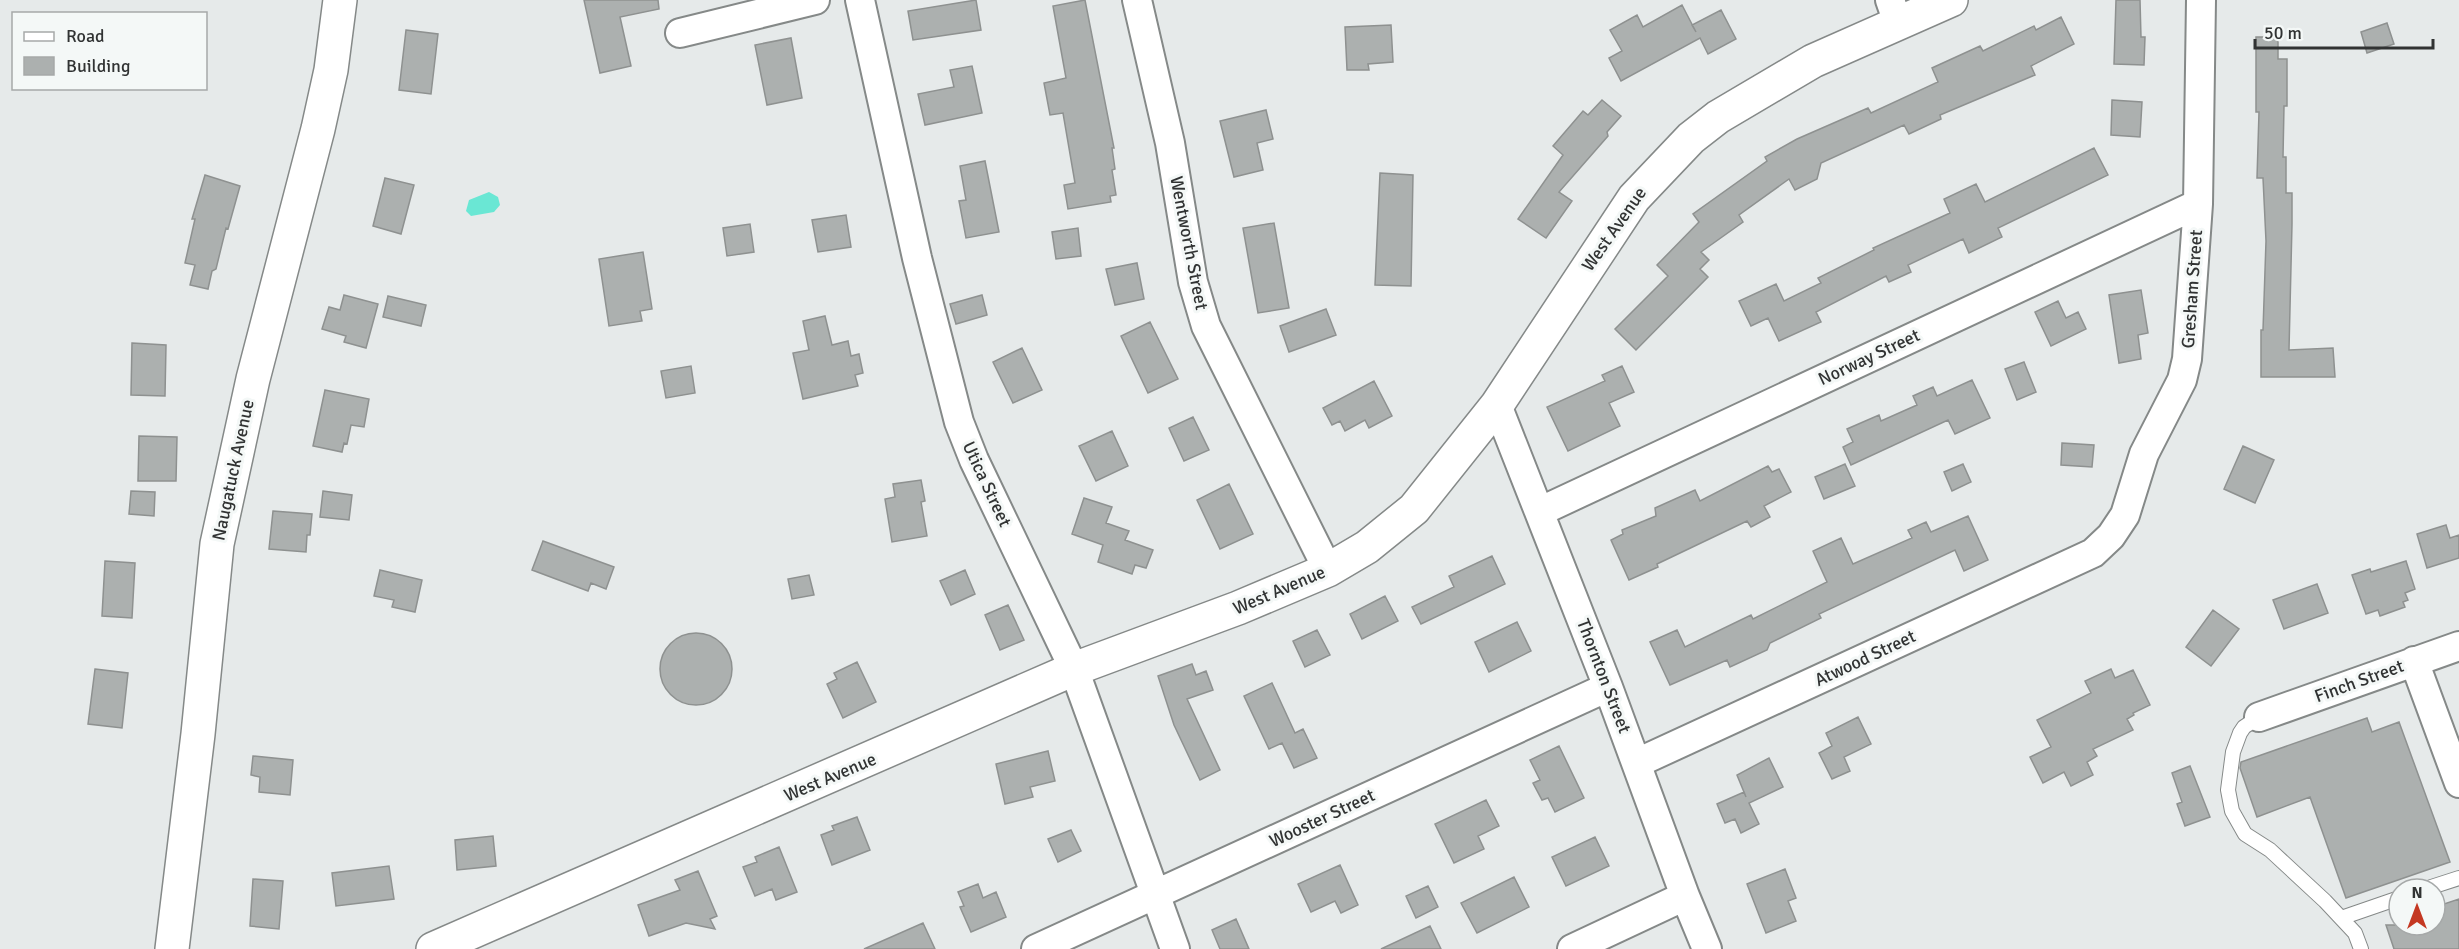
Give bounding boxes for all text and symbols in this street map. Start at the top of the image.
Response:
legend [12,12,207,90]
scale bar [2255,12,2434,50]
text: 50 m [2264,22,2302,44]
text: Road [66,25,105,47]
text: Building [66,55,130,77]
street label: Wentworth Street [1165,174,1213,312]
street label: West Avenue [1577,183,1651,275]
street label: Gresham Street [2177,229,2207,349]
street label: Norway Street [1815,324,1923,390]
street label: Naugatuck Avenue [207,398,259,542]
street label: Utica Street [958,438,1016,530]
street label: West Avenue [1230,561,1328,619]
street label: Thornton Street [1572,616,1636,736]
street label: Atwood Street [1811,625,1919,691]
street label: Finch Street [2311,655,2407,707]
street label: West Avenue [781,748,879,806]
street label: Wooster Street [1266,784,1378,852]
north arrow [2387,877,2447,937]
text: N [2411,883,2423,903]

